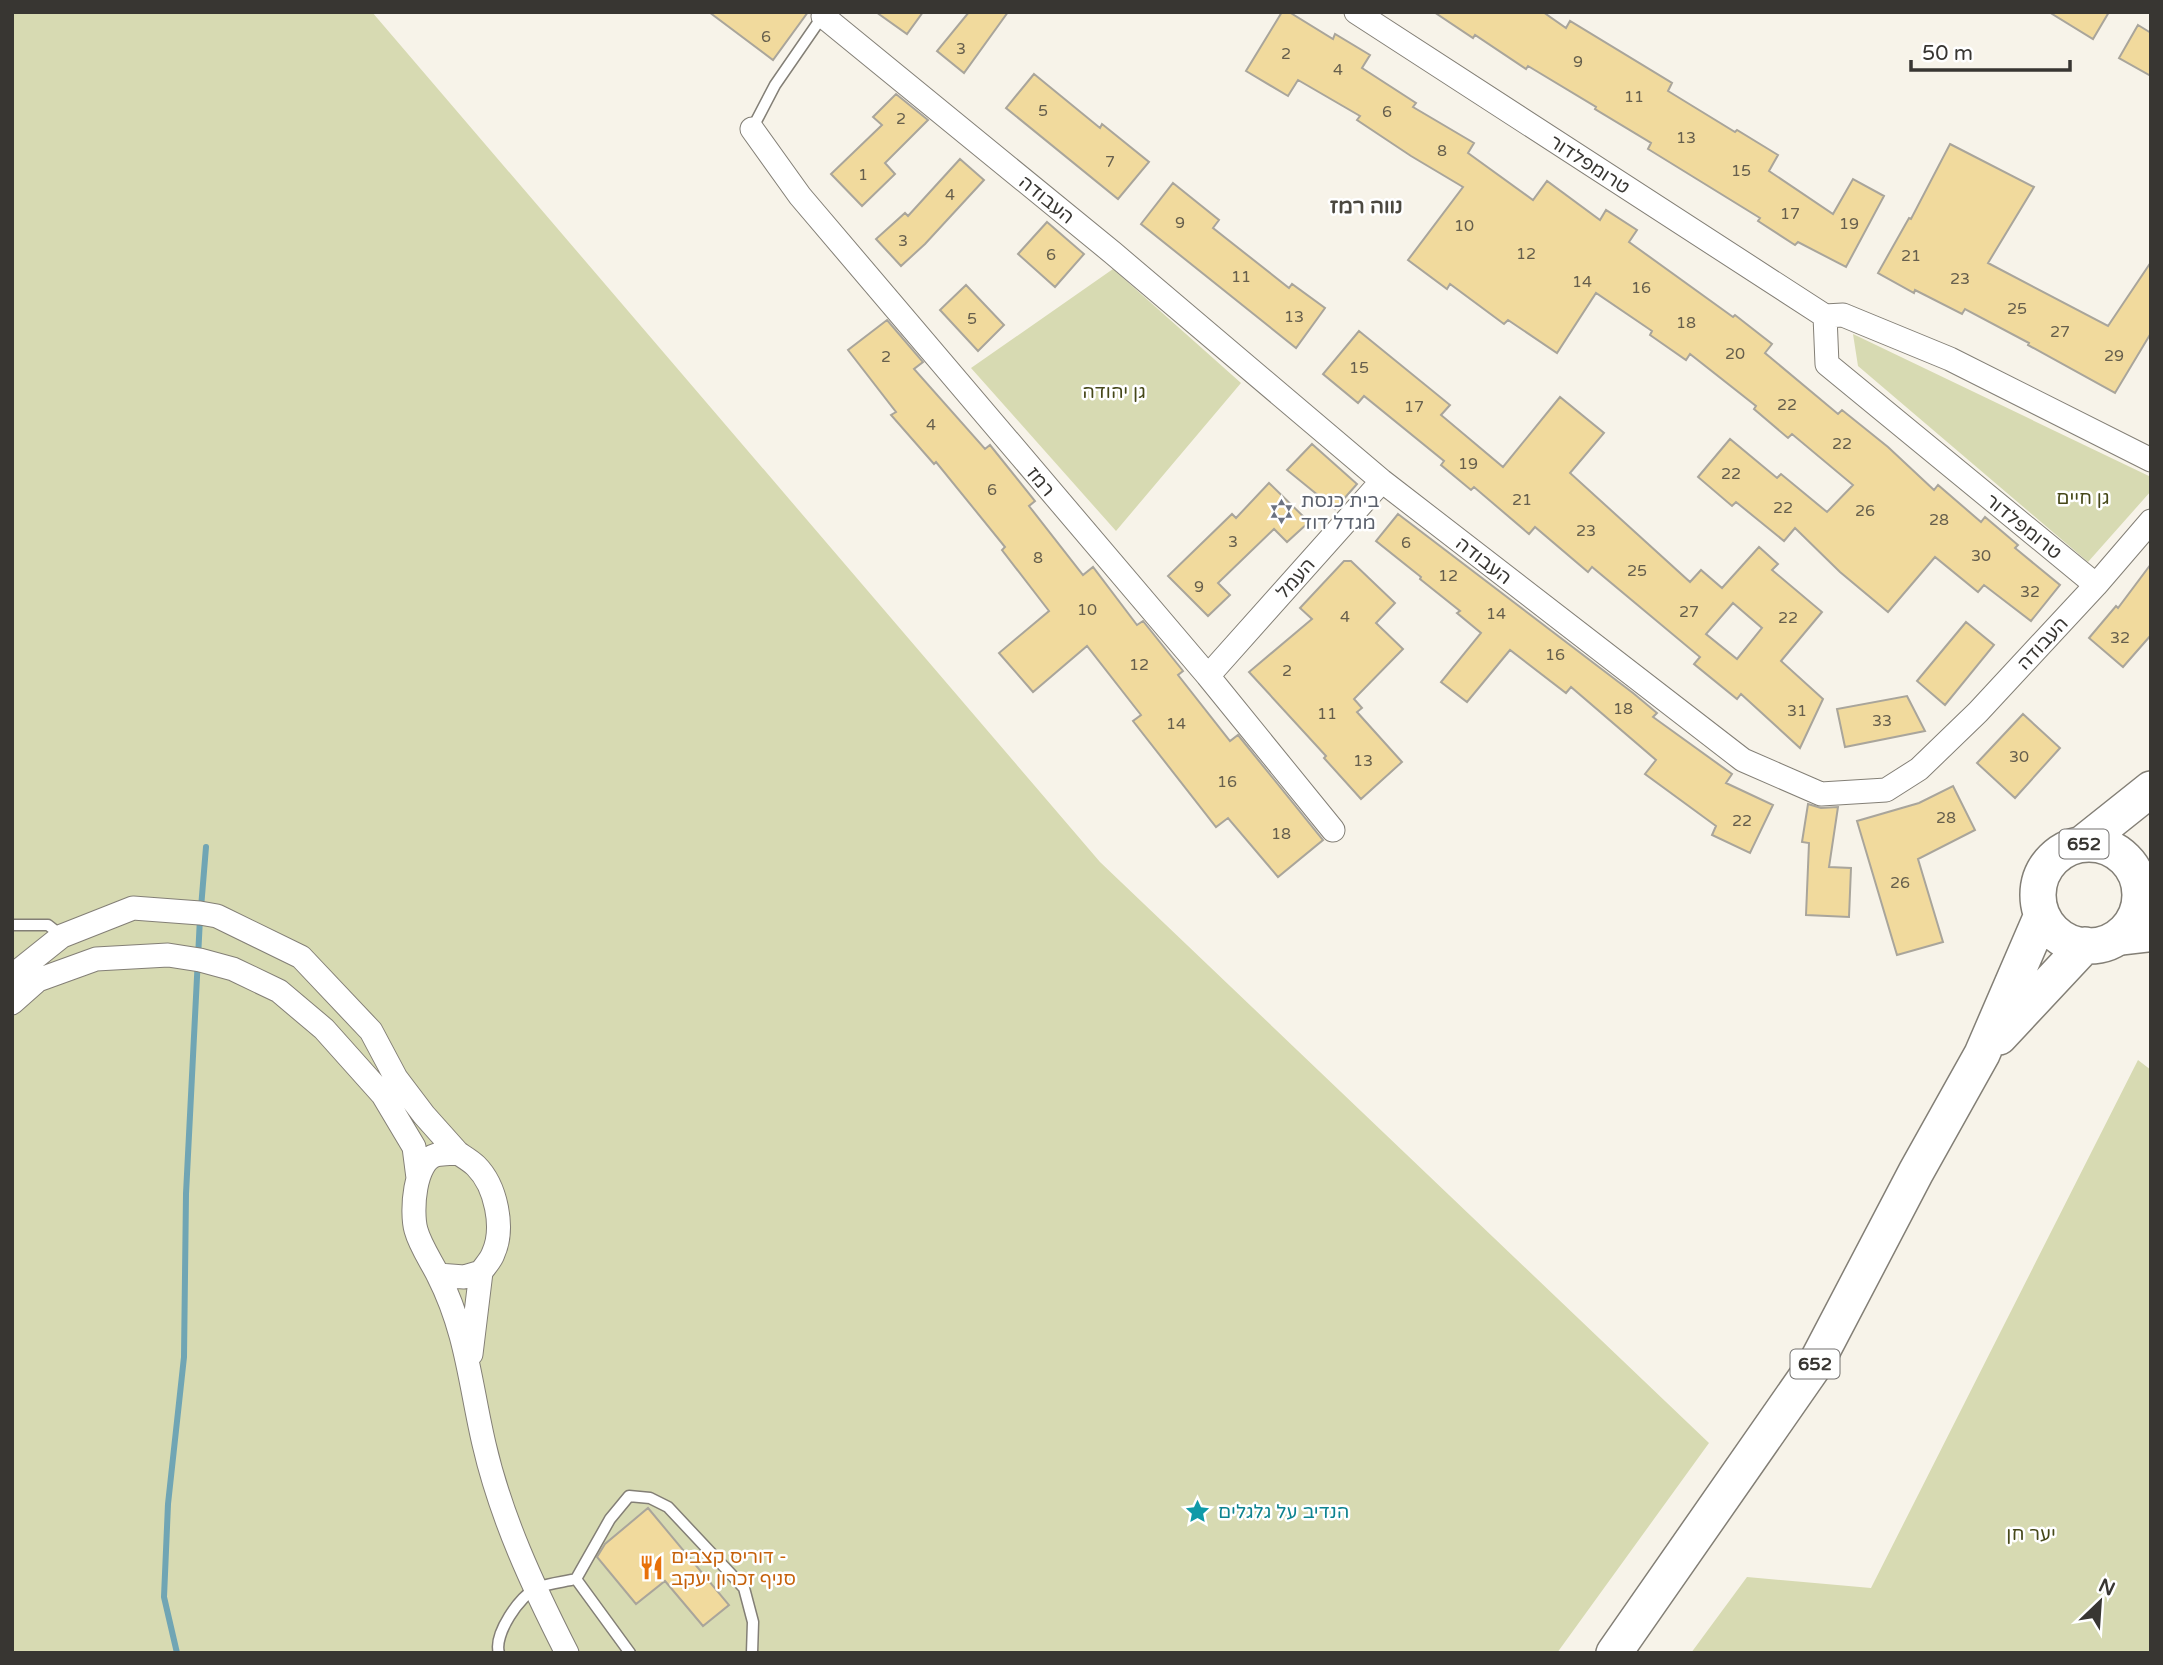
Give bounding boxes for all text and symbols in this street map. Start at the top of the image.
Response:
house number: 6 [761,27,771,47]
scale bar [1911,28,2070,72]
house number: 3 [956,39,966,59]
text: 50 m [1922,41,1973,66]
house number: 2 [1281,44,1291,64]
house number: 9 [1573,52,1583,72]
house number: 4 [1333,60,1343,80]
house number: 11 [1624,87,1644,107]
house number: 5 [1038,101,1048,121]
house number: 6 [1382,102,1392,122]
house number: 2 [896,109,906,129]
house number: 13 [1676,128,1696,148]
street label: טרומפלדור [1545,131,1634,199]
house number: 8 [1437,141,1447,161]
house number: 7 [1105,152,1115,172]
house number: 15 [1731,161,1751,181]
house number: 1 [858,165,868,185]
street label: העבודה [1014,171,1078,229]
house number: 4 [945,185,955,205]
district label: נווה רמז [1329,194,1403,219]
house number: 17 [1780,204,1800,224]
house number: 9 [1175,213,1185,233]
house number: 19 [1839,214,1859,234]
house number: 10 [1454,216,1474,236]
house number: 3 [898,231,908,251]
house number: 12 [1516,244,1536,264]
house number: 6 [1046,245,1056,265]
house number: 21 [1901,246,1921,266]
house number: 11 [1231,267,1251,287]
house number: 23 [1950,269,1970,289]
house number: 14 [1572,272,1592,292]
house number: 16 [1631,278,1651,298]
house number: 25 [2007,299,2027,319]
house number: 13 [1284,307,1304,327]
house number: 5 [967,309,977,329]
house number: 18 [1676,313,1696,333]
house number: 27 [2050,322,2070,342]
house number: 20 [1725,344,1745,364]
house number: 29 [2104,346,2124,366]
house number: 2 [881,347,891,367]
house number: 15 [1349,358,1369,378]
park label: גן יהודה [1082,381,1146,403]
house number: 22 [1777,395,1797,415]
house number: 17 [1404,397,1424,417]
house number: 4 [926,415,936,435]
house number: 22 [1832,434,1852,454]
house number: 19 [1458,454,1478,474]
street label: רמז [1022,462,1059,501]
house number: 22 [1721,464,1741,484]
house number: 6 [987,480,997,500]
park label: גן חיים [2056,487,2110,509]
street label: טרומפלדור [1981,489,2066,564]
place label: בית כנסת מגדל דוד [1301,490,1379,534]
house number: 21 [1512,490,1532,510]
synagogue icon: בית כנסת מגדל דוד [1267,497,1295,525]
house number: 22 [1773,498,1793,518]
house number: 26 [1855,501,1875,521]
house number: 28 [1929,510,1949,530]
house number: 23 [1576,521,1596,541]
house number: 3 [1228,532,1238,552]
street label: העבודה [1451,532,1516,589]
house number: 6 [1401,533,1411,553]
house number: 30 [1971,546,1991,566]
house number: 8 [1033,548,1043,568]
street label: העמל [1272,554,1320,603]
house number: 25 [1627,561,1647,581]
house number: 12 [1438,566,1458,586]
house number: 9 [1194,577,1204,597]
house number: 32 [2020,582,2040,602]
house number: 10 [1077,600,1097,620]
house number: 27 [1679,602,1699,622]
house number: 14 [1486,604,1506,624]
house number: 4 [1340,607,1350,627]
house number: 22 [1778,608,1798,628]
street label: העבודה [2013,613,2073,675]
house number: 32 [2110,628,2130,648]
house number: 16 [1545,645,1565,665]
house number: 12 [1129,655,1149,675]
house number: 2 [1282,661,1292,681]
house number: 18 [1613,699,1633,719]
house number: 31 [1787,701,1807,721]
house number: 11 [1317,704,1337,724]
house number: 33 [1872,711,1892,731]
house number: 14 [1166,714,1186,734]
house number: 30 [2009,747,2029,767]
house number: 13 [1353,751,1373,771]
house number: 16 [1217,772,1237,792]
house number: 28 [1936,808,1956,828]
house number: 22 [1732,811,1752,831]
house number: 18 [1271,824,1291,844]
road number: 652 [2060,830,2108,858]
house number: 26 [1890,873,1910,893]
road number: 652 [1790,1350,1840,1378]
place icon: הנדיב על גלגלים [1184,1497,1212,1525]
place label: הנדיב על גלגלים [1218,1501,1349,1523]
park label: יער חן [2006,1523,2056,1545]
place label: דוריס קצבים - סניף זכרון יעקב [671,1546,796,1590]
restaurant icon: דוריס קצבים - סניף זכרון יעקב [637,1553,665,1581]
north arrow [2065,1567,2135,1637]
text: N [2095,1574,2118,1601]

